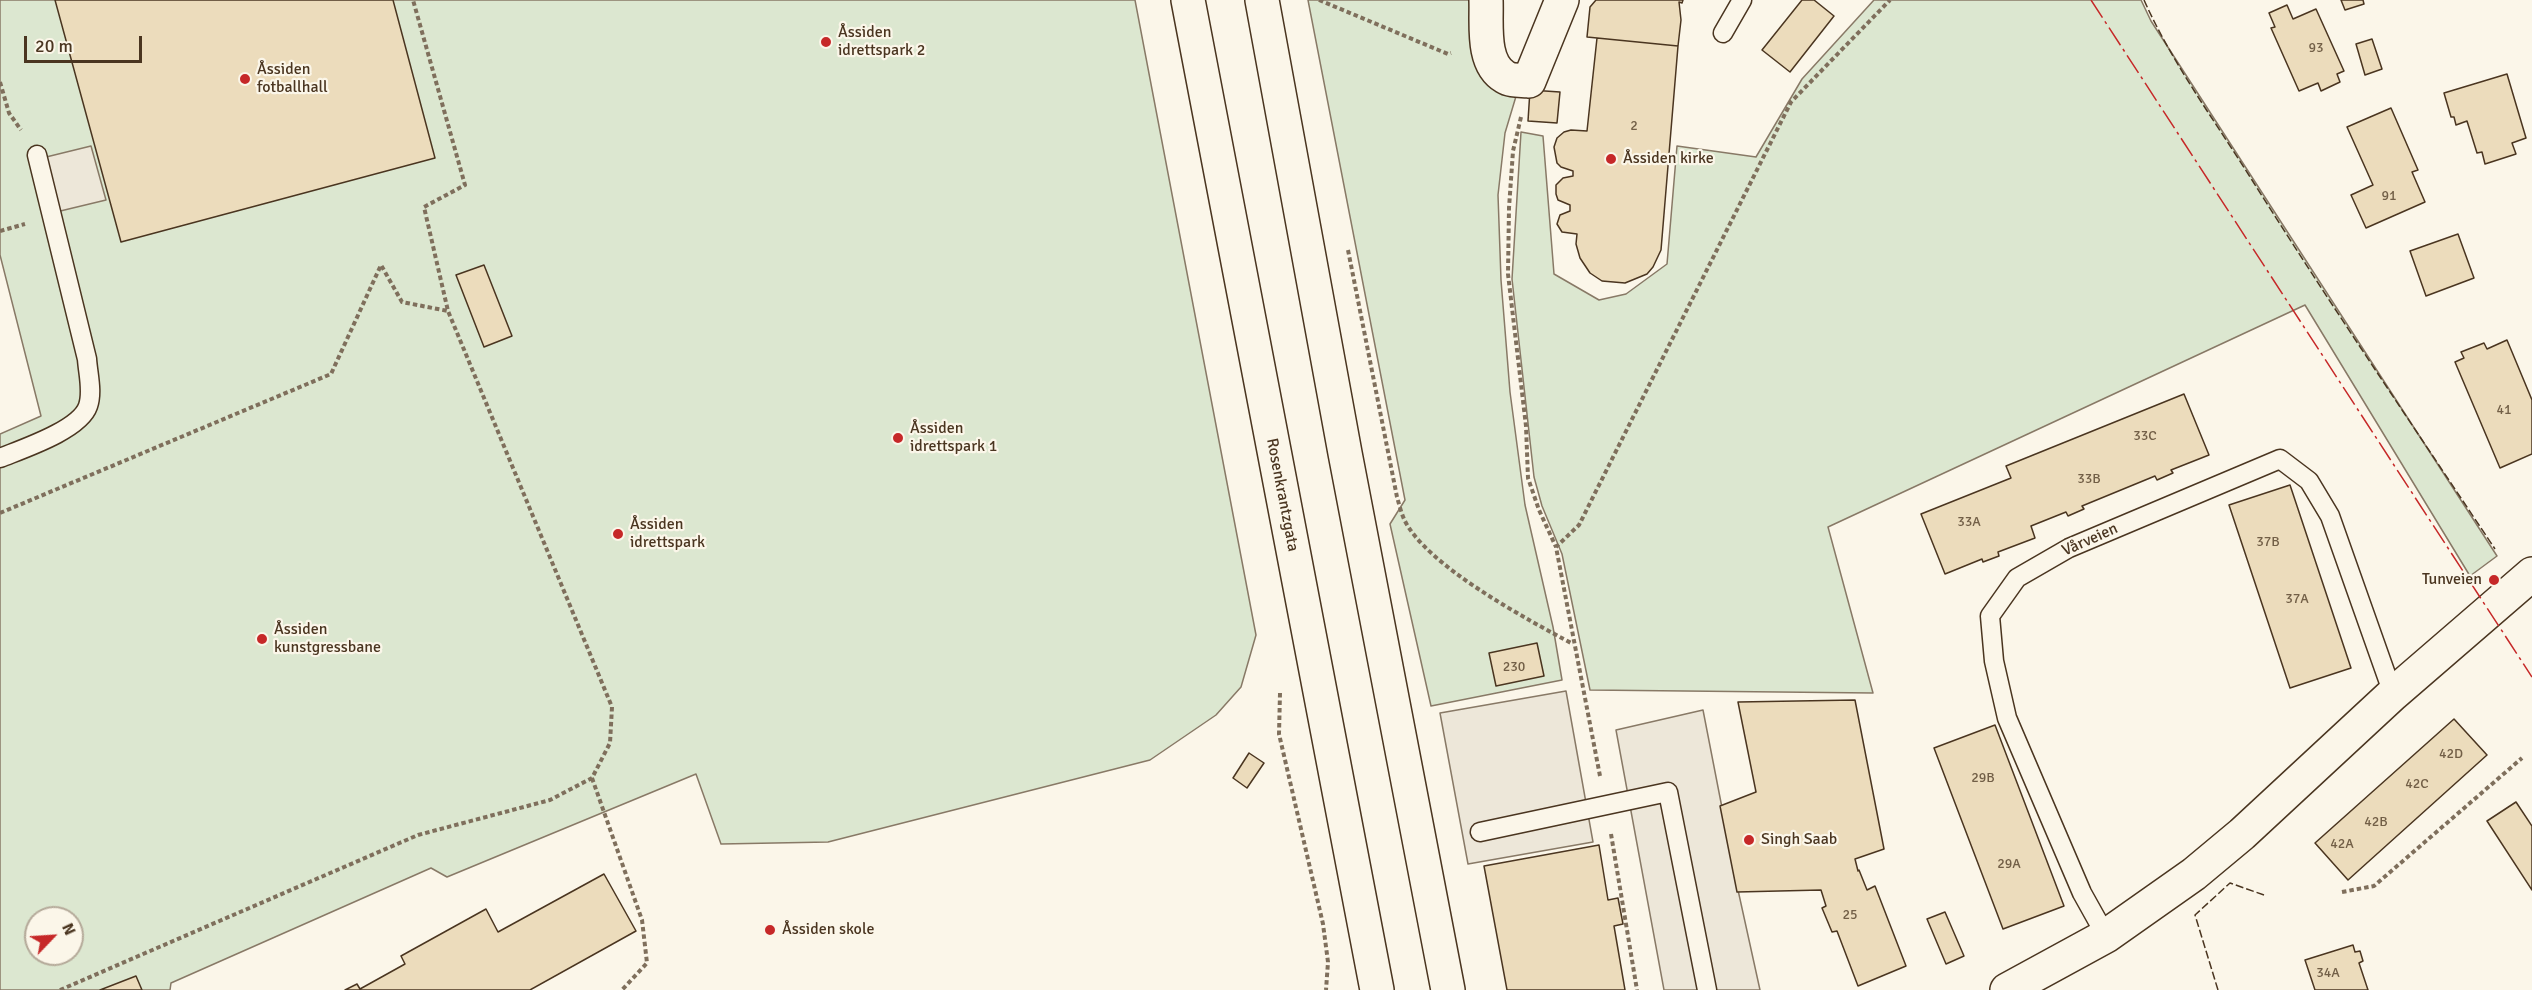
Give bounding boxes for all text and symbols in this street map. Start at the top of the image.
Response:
place label: Åssiden idrettspark 2 [838,23,925,61]
scale bar [27,24,146,62]
text: 20 m [35,35,73,57]
marker: Åssiden idrettspark 2 [819,35,833,49]
house number: 93 [2308,40,2324,56]
place label: Åssiden fotballhall [257,60,328,98]
marker: Åssiden fotballhall [238,72,252,86]
house number: 2 [1630,118,1638,134]
place label: Åssiden kirke [1623,149,1714,169]
marker: Åssiden kirke [1604,152,1618,166]
house number: 91 [2381,188,2397,204]
house number: 41 [2496,402,2512,418]
place label: Åssiden idrettspark 1 [910,419,997,457]
house number: 33C [2133,428,2157,444]
marker: Åssiden idrettspark 1 [891,431,905,445]
street label: Rosenkrantzgata [1262,437,1302,553]
house number: 33B [2077,471,2101,487]
house number: 33A [1957,514,1981,530]
place label: Åssiden idrettspark [630,515,705,553]
street label: Vårveien [2059,519,2121,561]
marker: Åssiden idrettspark [611,527,625,541]
house number: 37B [2256,534,2280,550]
place label: Tunveien [2422,570,2482,590]
marker: Tunveien [2487,573,2501,587]
house number: 37A [2285,591,2309,607]
place label: Åssiden kunstgressbane [274,620,381,658]
marker: Åssiden kunstgressbane [255,632,269,646]
house number: 230 [1503,659,1525,675]
house number: 42D [2439,746,2463,762]
house number: 29B [1971,770,1995,786]
house number: 42C [2405,776,2429,792]
house number: 42B [2364,814,2388,830]
place label: Singh Saab [1761,830,1837,850]
marker: Singh Saab [1742,833,1756,847]
house number: 42A [2330,836,2354,852]
house number: 29A [1997,856,2021,872]
north arrow [24,906,84,966]
house number: 25 [1842,907,1858,923]
text: N [57,920,80,939]
place label: Åssiden skole [782,920,874,940]
marker: Åssiden skole [763,923,777,937]
house number: 34A [2316,965,2340,981]

